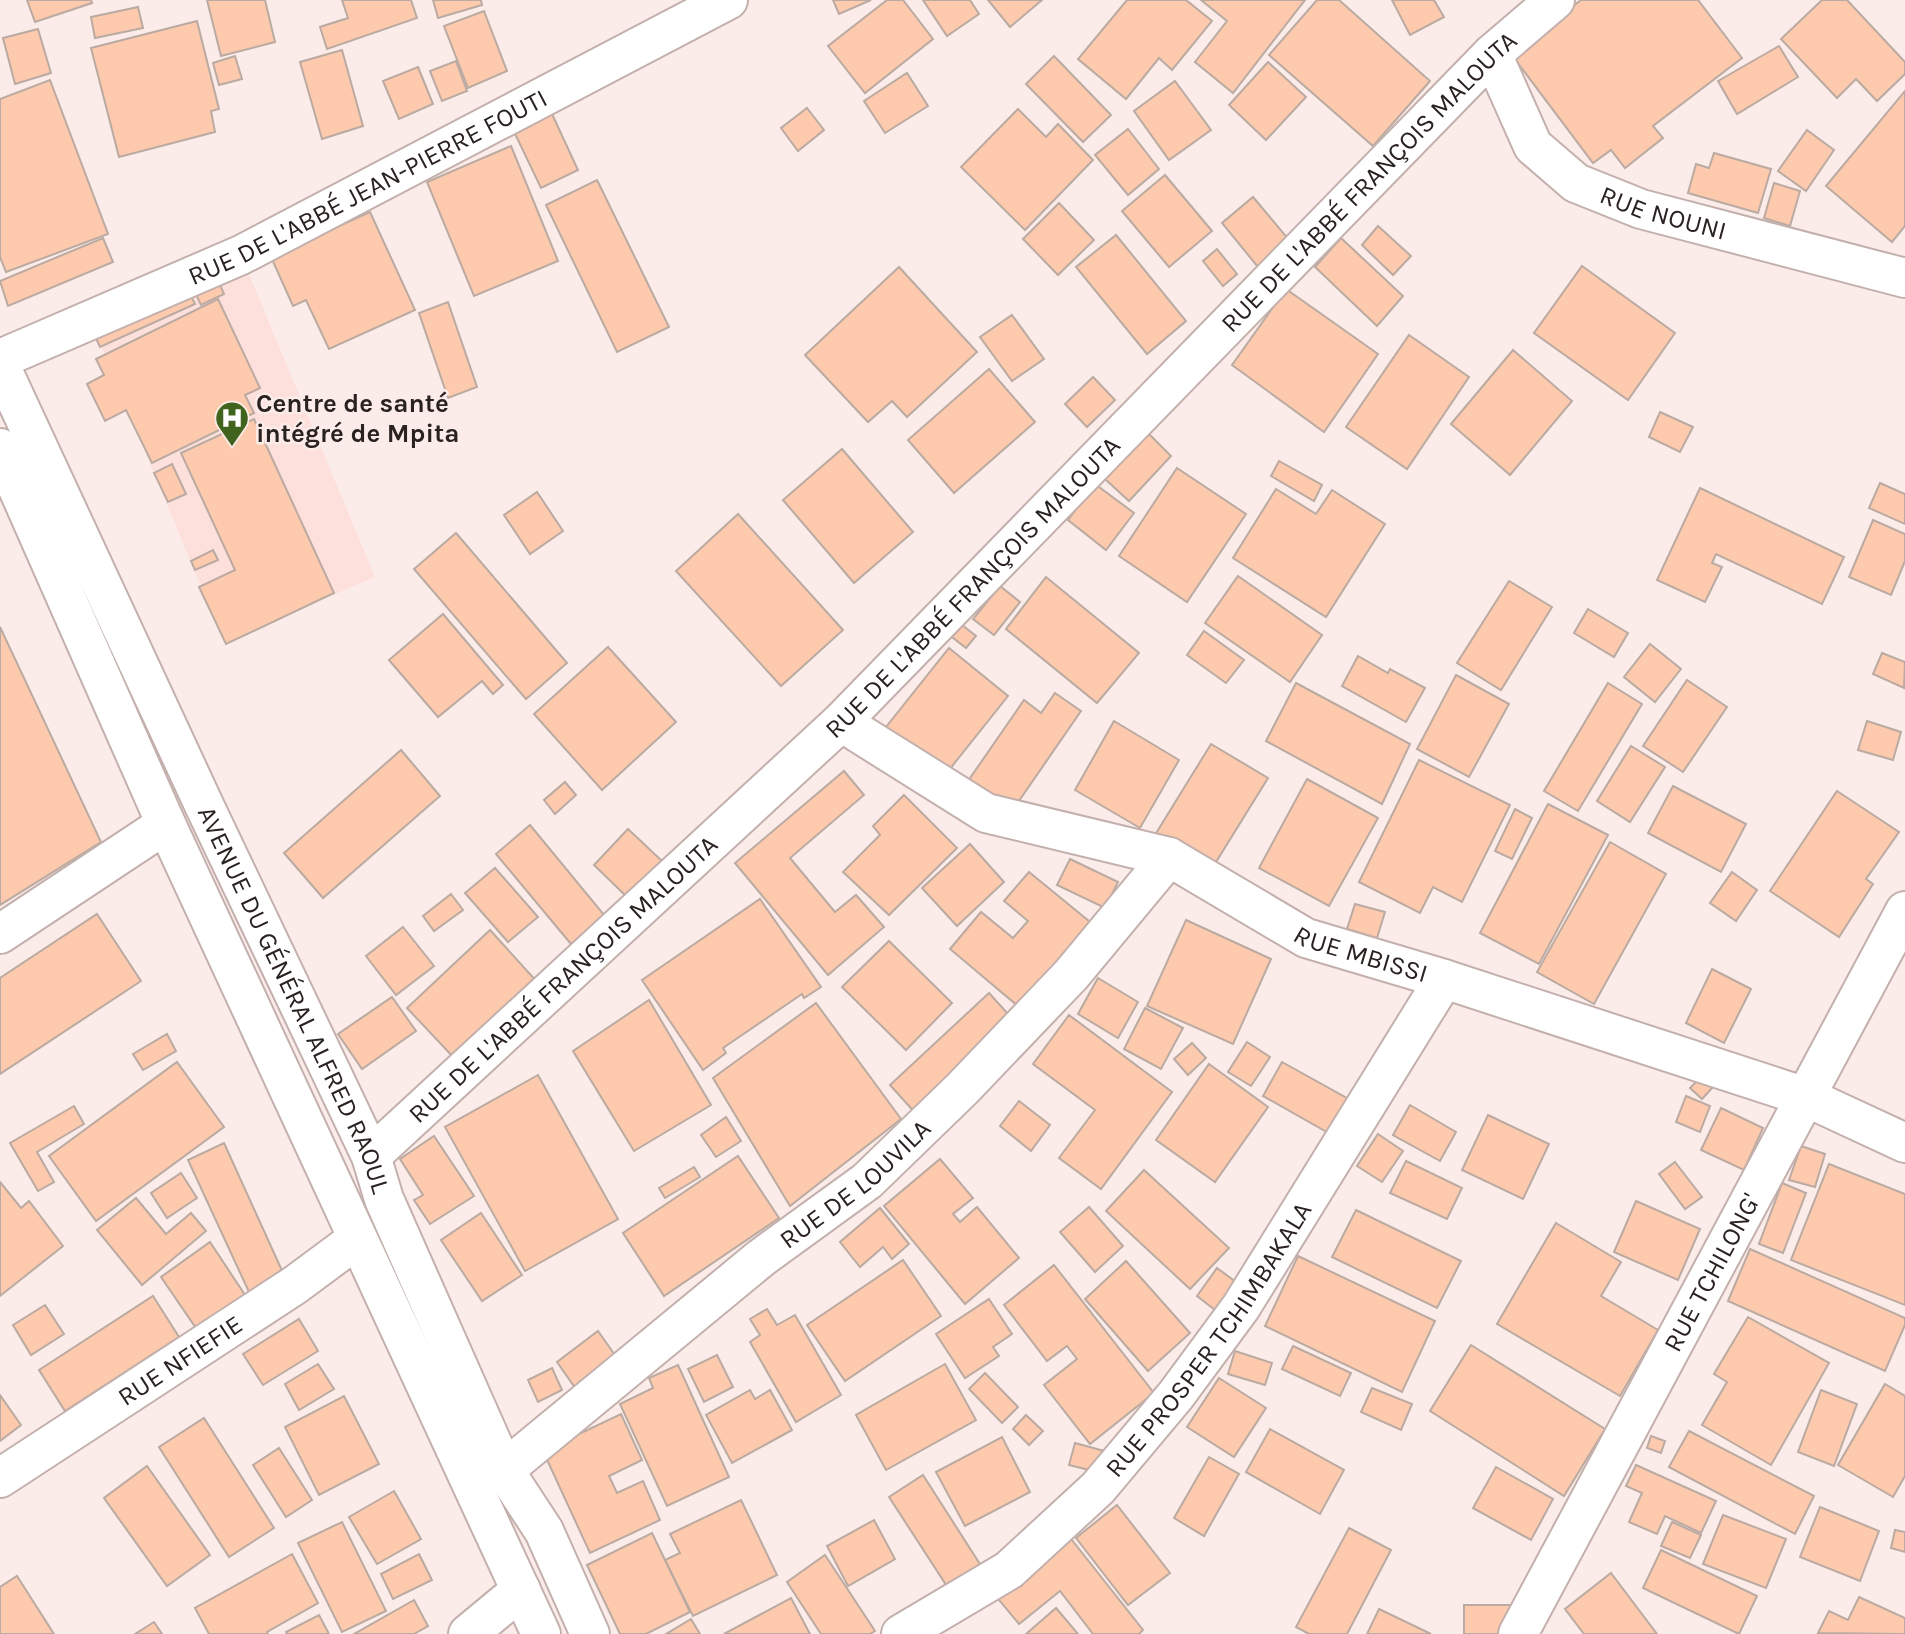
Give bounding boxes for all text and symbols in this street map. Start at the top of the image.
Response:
street label: RUE DE L'ABBÉ FRANÇOIS MALOUTA [1214,25,1523,339]
street label: RUE DE L'ABBÉ JEAN-PIERRE FOUTI [184,83,552,292]
street label: RUE NOUNI [1595,179,1730,247]
place label: Centre de santé intégré de Mpita [256,388,459,449]
hospital icon: Centre de santé intégré de Mpita [213,399,251,448]
street label: RUE DE L'ABBÉ FRANÇOIS MALOUTA [819,430,1127,745]
street label: AVENUE DU GÉNÉRAL ALFRED RAOUL [191,801,396,1197]
street label: RUE DE L'ABBÉ FRANÇOIS MALOUTA [402,829,724,1130]
street label: RUE MBISSI [1288,919,1431,989]
street label: RUE DE LOUVILA [774,1113,937,1255]
street label: RUE TCHILONG' [1657,1189,1767,1357]
street label: RUE PROSPER TCHIMBAKALA [1099,1196,1318,1484]
street label: RUE NFIEFIE [112,1309,248,1413]

